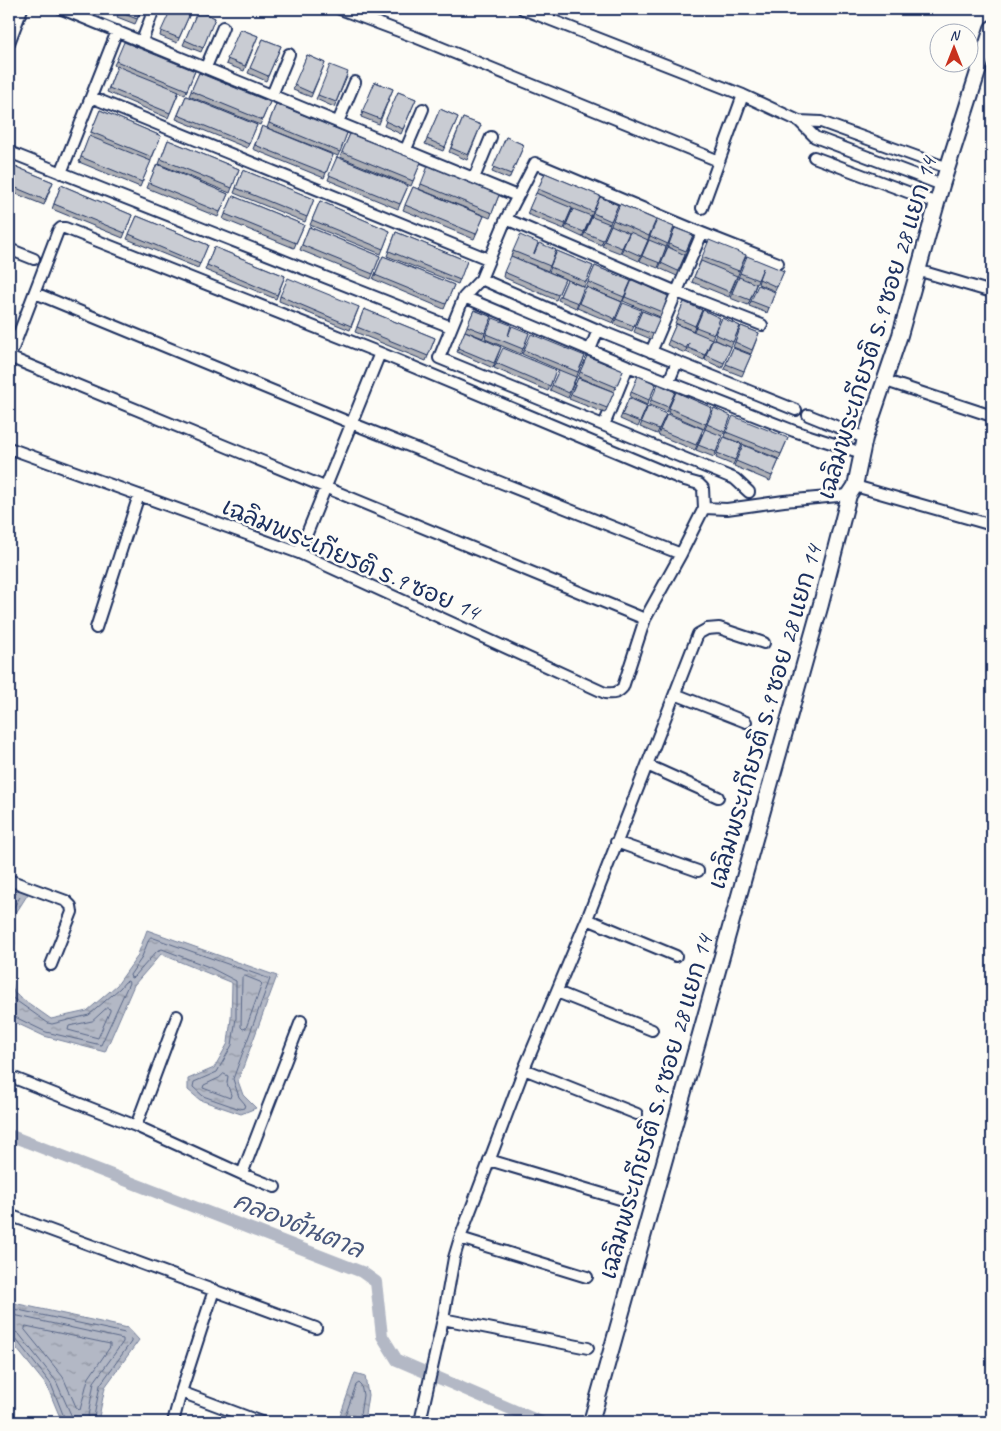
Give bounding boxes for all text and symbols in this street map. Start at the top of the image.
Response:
north arrow [928,22,978,72]
text: N [950,27,961,44]
street label: เฉลิมพระเกียรติ ร.9 ซอย 28 แยก 14 [811,151,944,503]
street label: เฉลิมพระเกียรติ ร.9 ซอย 14 [218,491,486,628]
street label: เฉลิมพระเกียรติ ร.9 ซอย 28 แยก 14 [701,539,829,892]
street label: เฉลิมพระเกียรติ ร.9 ซอย 28 แยก 14 [592,929,720,1282]
water label: คลองต้นตาล [229,1184,369,1266]

